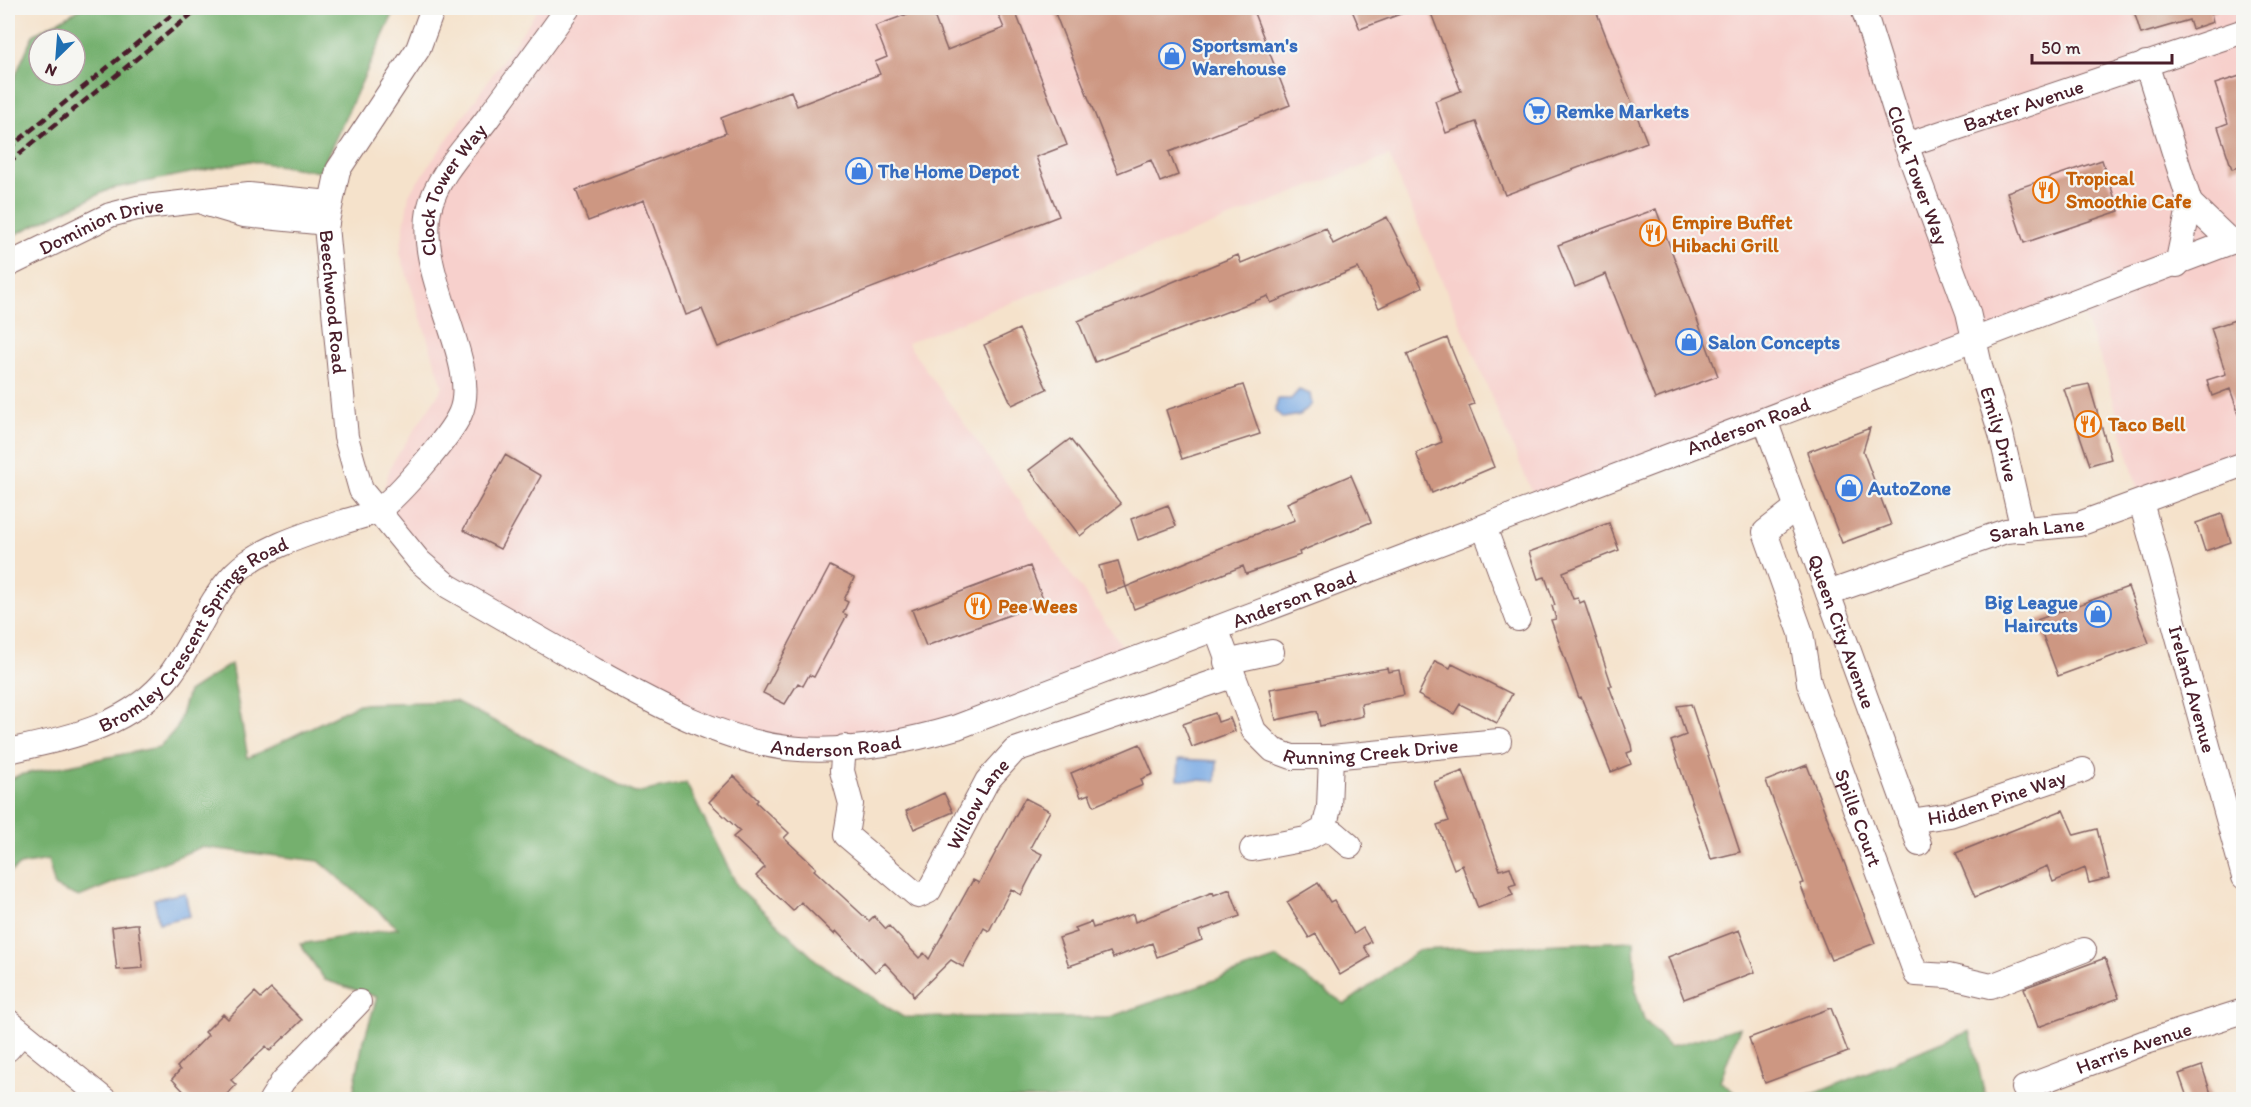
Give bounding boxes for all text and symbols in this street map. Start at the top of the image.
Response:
north arrow [27,27,87,87]
scale bar [2032,27,2172,65]
place label: Sportsman's Warehouse [1192,33,1298,80]
text: 50 m [2041,37,2081,59]
shop icon: Sportsman's Warehouse [1157,41,1187,71]
text: N [42,59,60,81]
street label: Baxter Avenue [1960,74,2087,137]
supermarket icon: Remke Markets [1522,96,1552,126]
place label: Remke Markets [1556,99,1689,123]
street label: Clock Tower Way [1882,102,1954,249]
street label: Clock Tower Way [415,118,492,258]
shop icon: The Home Depot [844,156,874,186]
place label: The Home Depot [877,159,1020,184]
place label: Tropical Smoothie Cafe [2065,166,2192,213]
restaurant icon: Tropical Smoothie Cafe [2031,175,2061,205]
street label: Dominion Drive [35,193,165,260]
place label: Empire Buffet Hibachi Grill [1672,210,1793,257]
restaurant icon: Empire Buffet Hibachi Grill [1638,218,1668,248]
street label: Beechwood Road [314,229,352,375]
shop icon: Salon Concepts [1674,327,1704,357]
place label: Salon Concepts [1708,330,1840,355]
street label: Emily Drive [1975,384,2024,484]
street label: Anderson Road [1683,391,1814,460]
restaurant icon: Taco Bell [2073,409,2103,439]
place label: Taco Bell [2107,412,2186,436]
shop icon: AutoZone [1834,473,1864,503]
place label: AutoZone [1867,476,1952,500]
street label: Sarah Lane [1986,511,2088,548]
street label: Bromley Crescent Springs Road [95,531,292,737]
street label: Queen City Avenue [1803,551,1881,712]
street label: Anderson Road [1229,564,1359,633]
place label: Big League Haircuts [1985,590,2079,637]
restaurant icon: Pee Wees [963,591,993,621]
place label: Pee Wees [998,594,1078,618]
shop icon: Big League Haircuts [2083,599,2113,629]
street label: Ireland Avenue [2163,623,2221,755]
street label: Anderson Road [769,729,903,762]
street label: Running Creek Drive [1280,733,1459,769]
street label: Willow Lane [941,753,1014,854]
street label: Hidden Pine Way [1926,764,2070,830]
street label: Spille Court [1830,766,1888,870]
street label: Harris Avenue [2073,1016,2195,1079]

